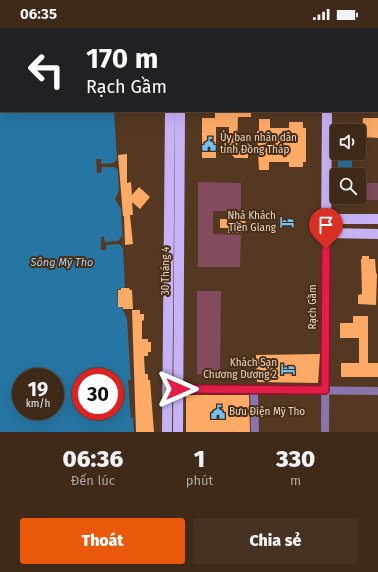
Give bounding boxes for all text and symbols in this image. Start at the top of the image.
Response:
text: 06:35 [20,5,57,23]
text: 170 m [86,42,158,75]
icon: left [20,44,72,96]
text: Rạch Gầm [86,76,167,98]
map controls [330,124,366,204]
button: sound [330,124,366,160]
place label: Ủy ban nhân dân tỉnh Đồng Tháp [220,130,297,156]
public building icon: Ủy ban nhân dân tỉnh Đồng Tháp [201,136,217,152]
button: search [330,168,366,204]
pin [309,208,343,249]
place label: Nhà Khách Tiền Giang [227,210,277,234]
hotel icon: Nhà Khách Tiền Giang [279,214,295,230]
icon: arrive [315,214,337,236]
street label: 30 Tháng 4 [160,246,172,295]
water label: Sông Mỹ Tho [30,256,93,269]
street label: Rạch Gầm [306,285,319,330]
place label: Khách Sạn Chương Dương 2 [203,357,277,381]
hotel icon: Khách Sạn Chương Dương 2 [280,361,296,377]
speed limit sign: 30 [72,368,124,420]
position arrow [157,368,199,410]
text: 19 [28,377,48,401]
text: km/h [26,398,50,410]
public building icon: Bưu Điện Mỹ Tho [210,404,226,420]
place label: Bưu Điện Mỹ Tho [229,406,305,418]
text: 06:36 [63,445,123,473]
text: 1 [194,445,205,473]
text: 330 [276,445,315,473]
text: Đến lúc [71,473,115,488]
text: phút [186,473,213,488]
text: m [290,473,301,488]
button: Thoát [20,518,185,564]
button: Chia sẻ [193,518,358,564]

